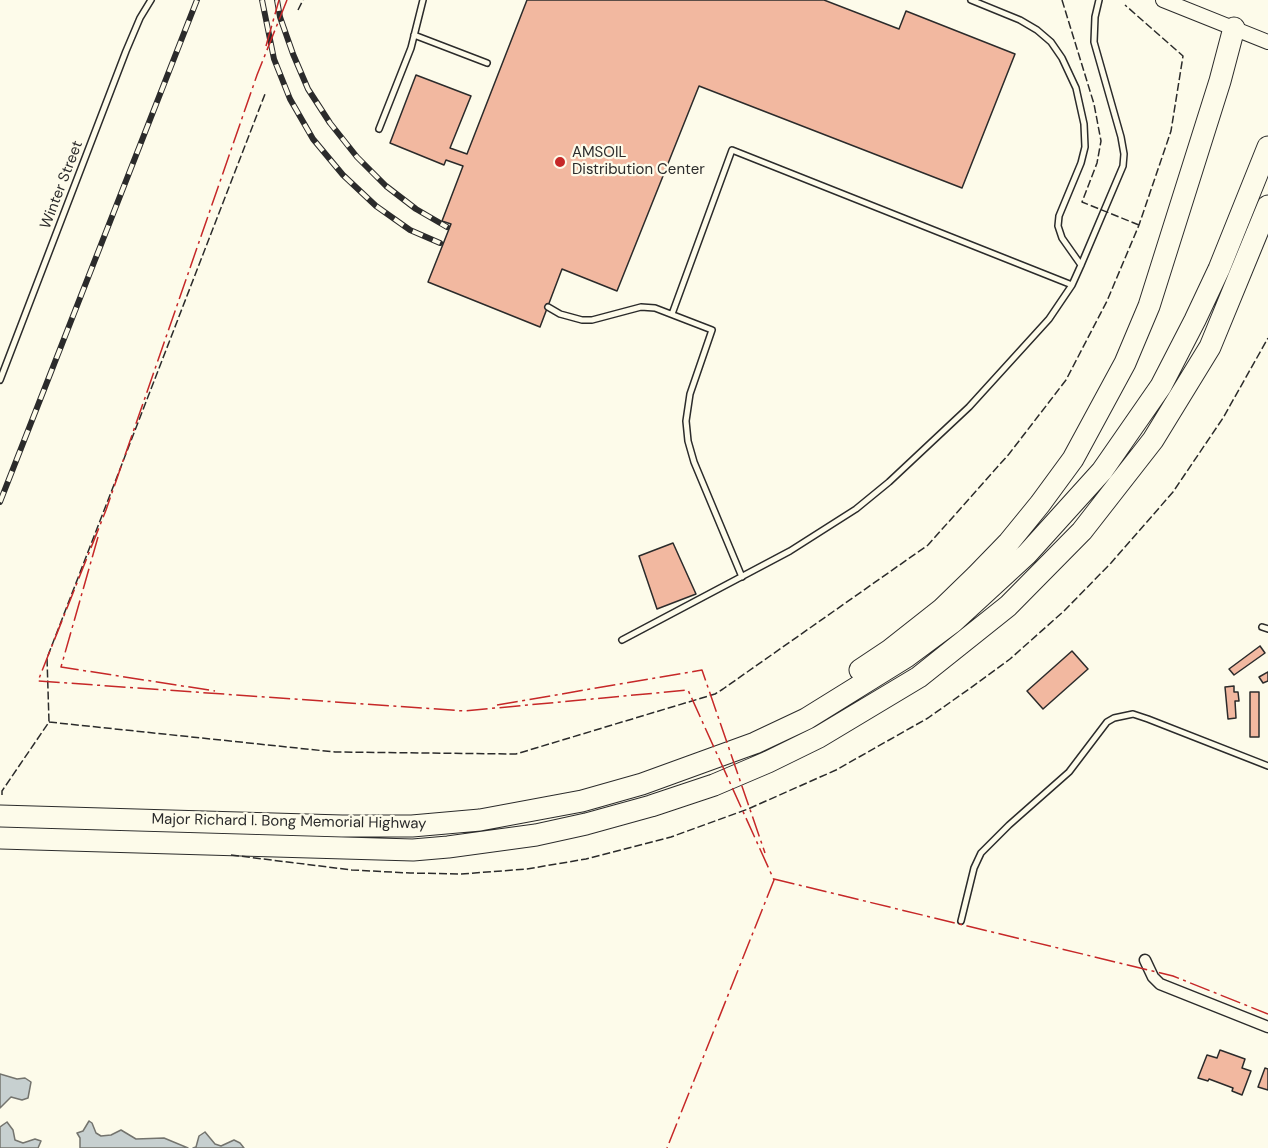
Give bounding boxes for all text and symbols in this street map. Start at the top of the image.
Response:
street label: Winter Street [37,138,87,232]
place label: AMSOIL Distribution Center [572,144,705,179]
marker: AMSOIL Distribution Center [553,155,567,169]
street label: Major Richard I. Bong Memorial Highway [151,811,427,833]

